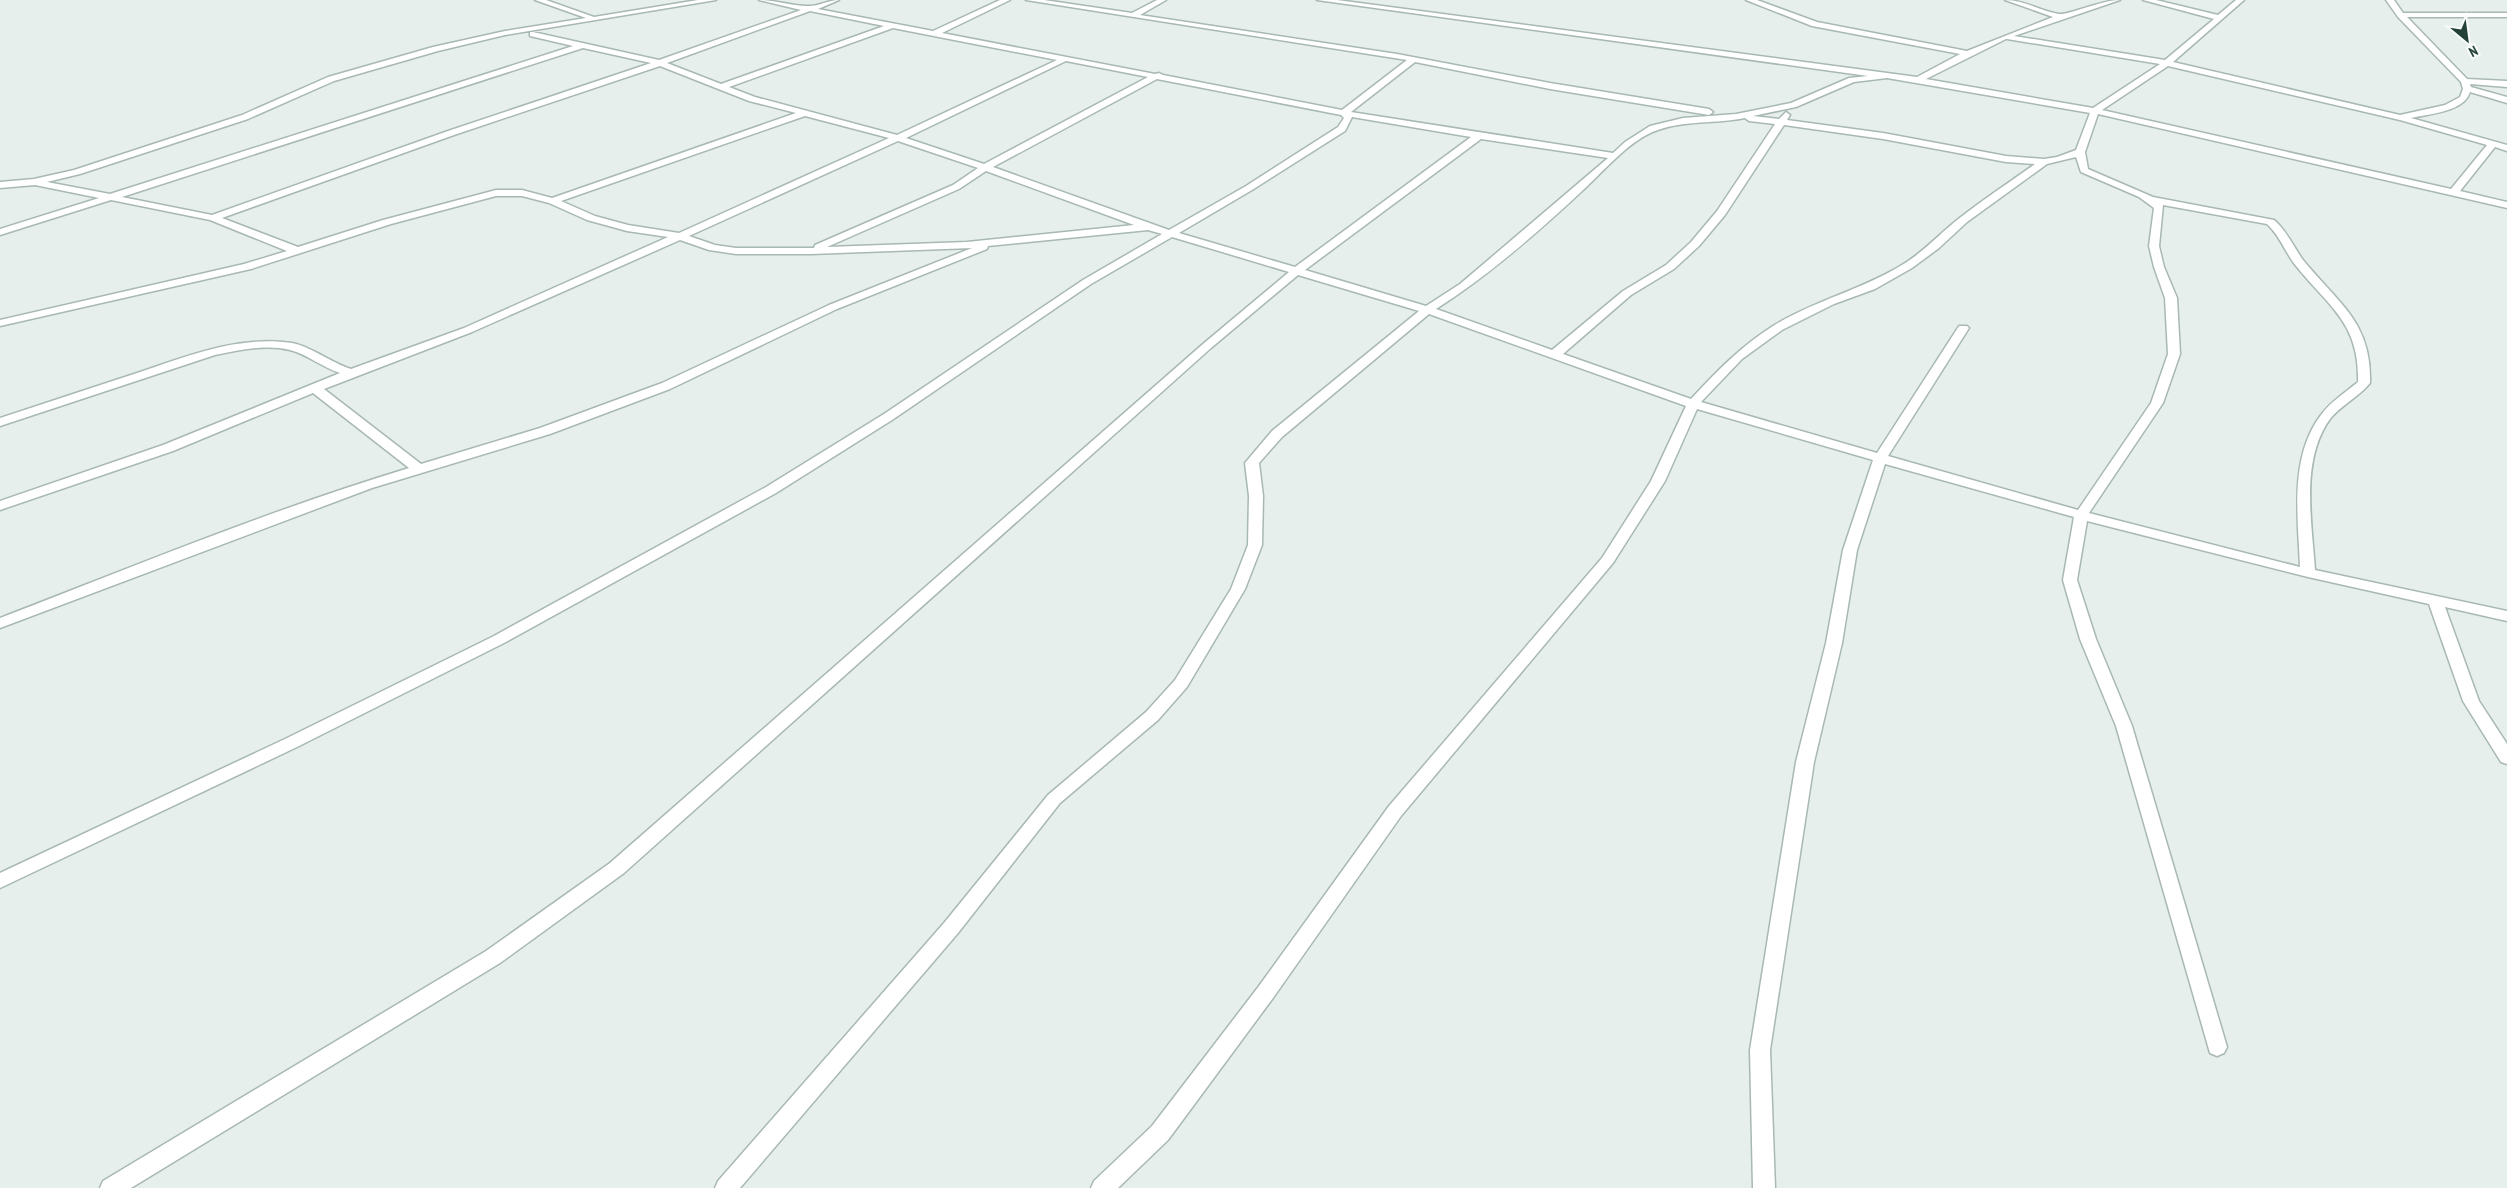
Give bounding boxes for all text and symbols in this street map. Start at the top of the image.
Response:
north arrow [2442,15,2492,65]
text: N [2466,42,2481,61]

